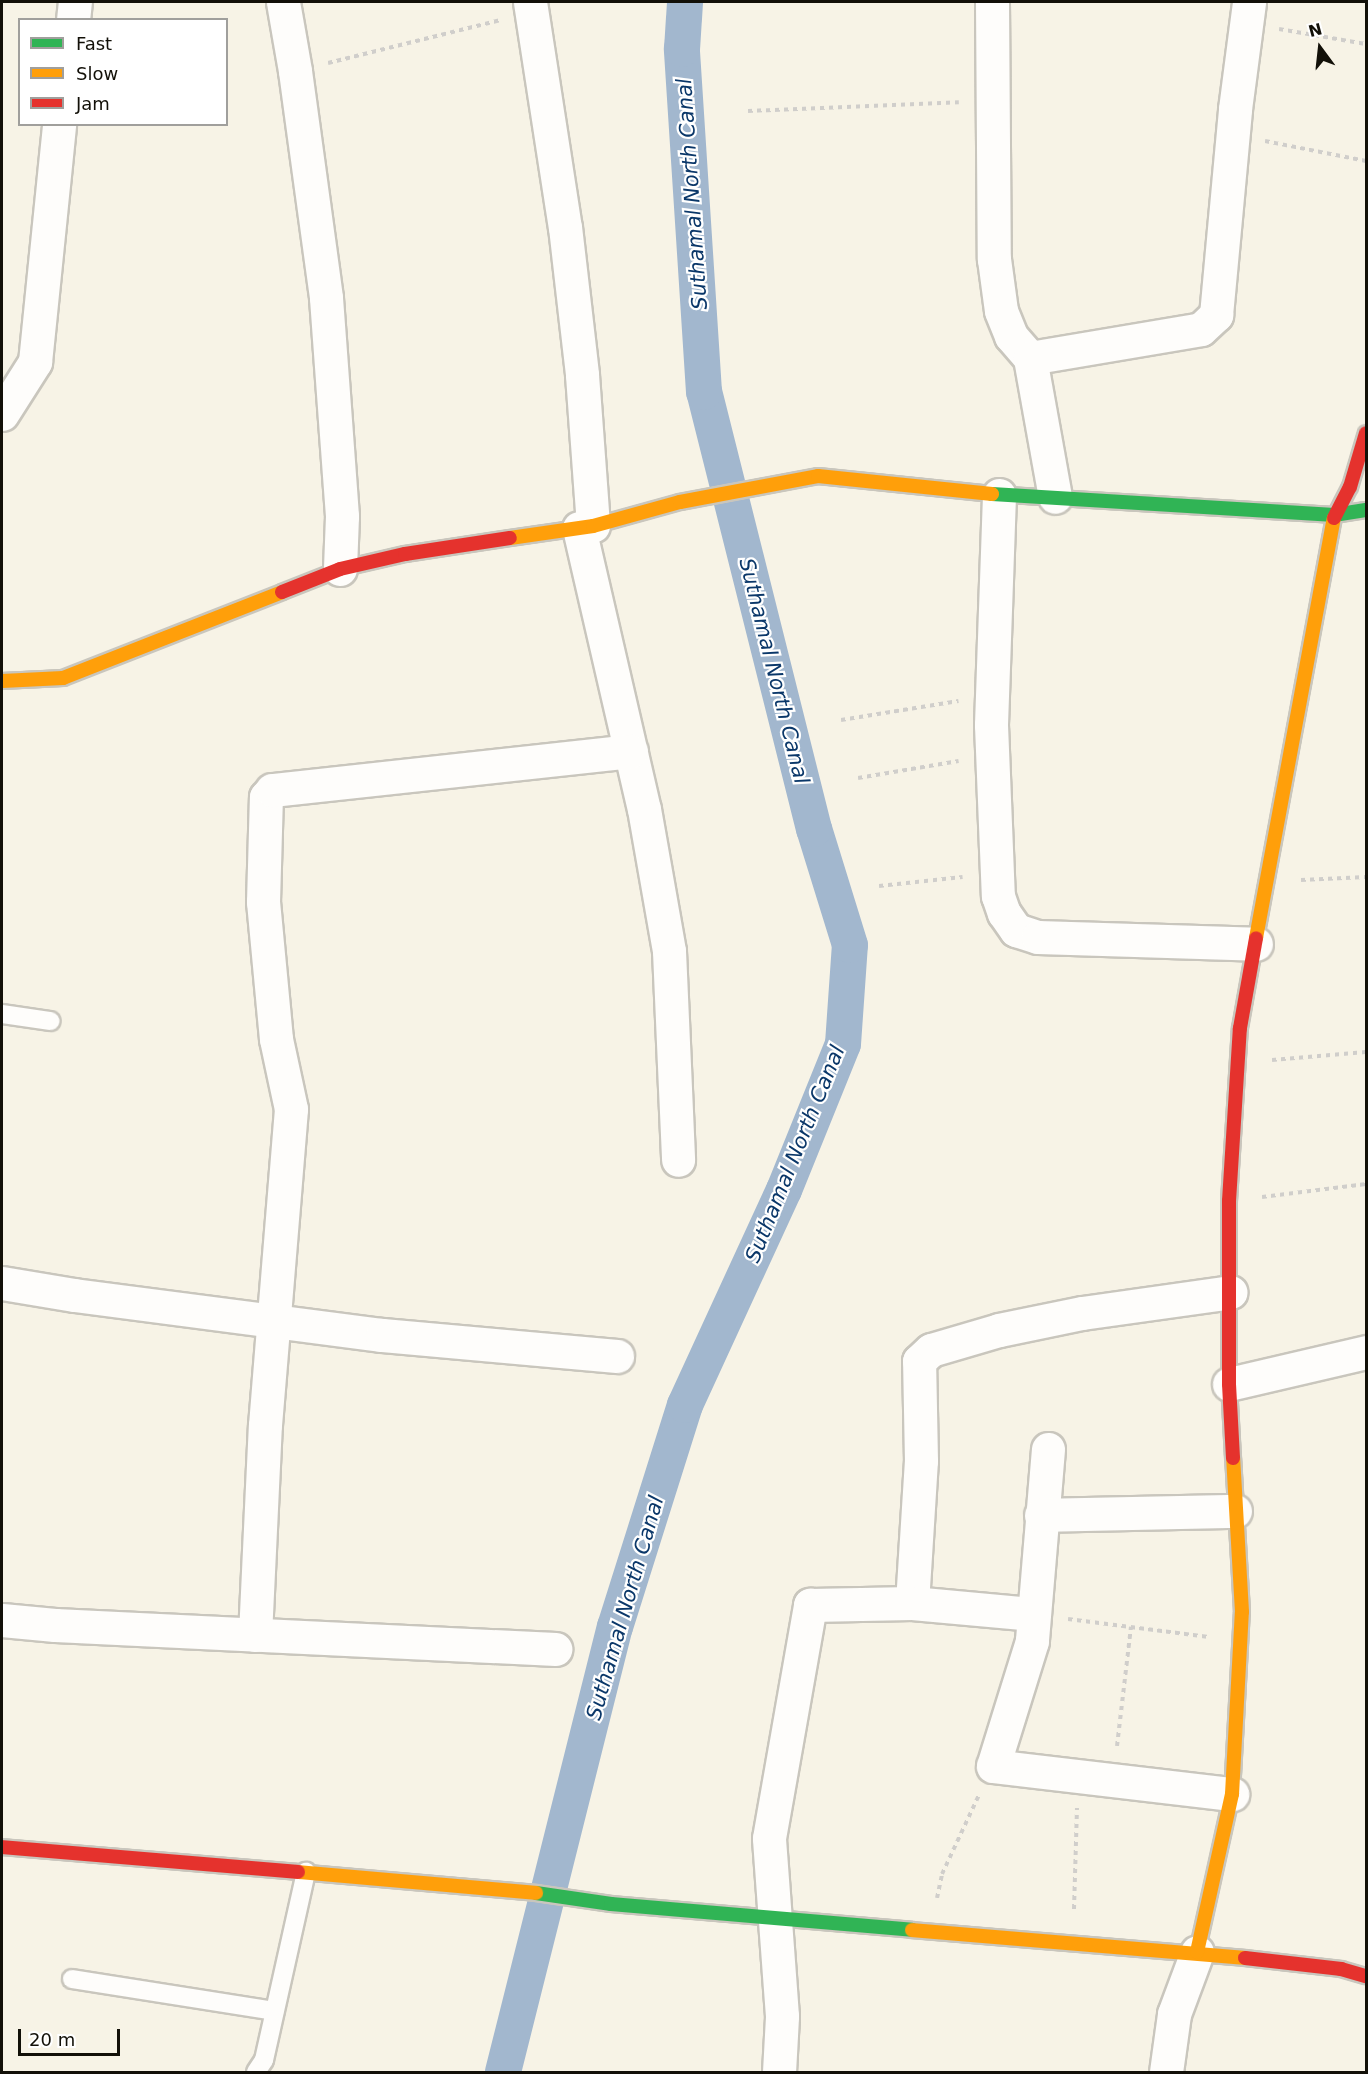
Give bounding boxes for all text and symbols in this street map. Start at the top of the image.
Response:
legend [18,18,228,126]
north arrow [1290,18,1350,78]
text: N [1306,19,1324,41]
text: Fast [76,33,112,54]
text: Slow [76,63,118,84]
water label: Suthamal North Canal [671,77,713,311]
text: Jam [76,93,110,114]
water label: Suthamal North Canal [734,555,814,787]
water label: Suthamal North Canal [740,1042,850,1266]
water label: Suthamal North Canal [581,1493,669,1723]
scale bar [21,2017,123,2055]
text: 20 m [29,2029,75,2050]

